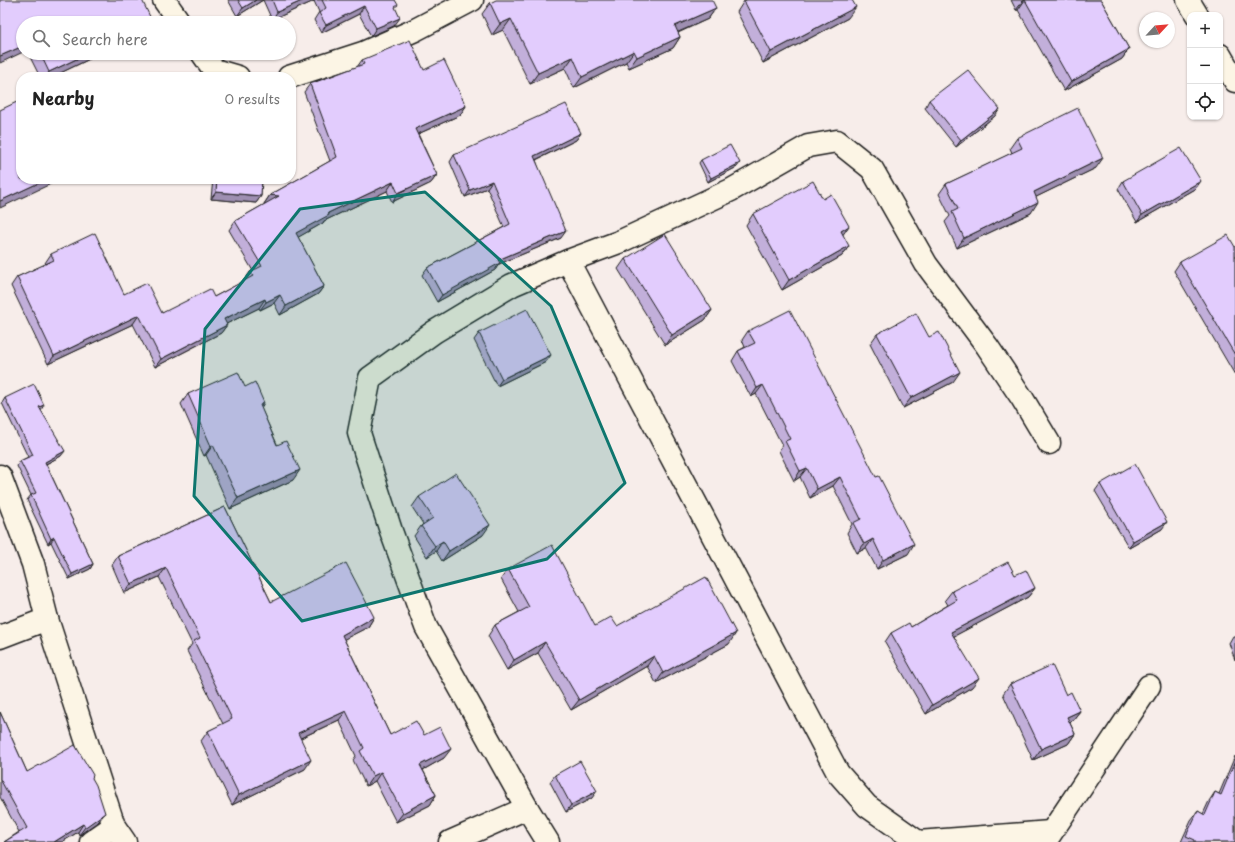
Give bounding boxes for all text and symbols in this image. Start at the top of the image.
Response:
north arrow [1139,12,1175,48]
map controls [1187,12,1223,120]
button: + [1187,12,1223,48]
search box [16,16,296,60]
icon: search [30,27,52,49]
text: Search here [62,27,148,50]
button: − [1187,48,1223,84]
button: locate [1187,84,1223,120]
text: Nearby [32,85,94,111]
text: 0 results [225,89,280,108]

